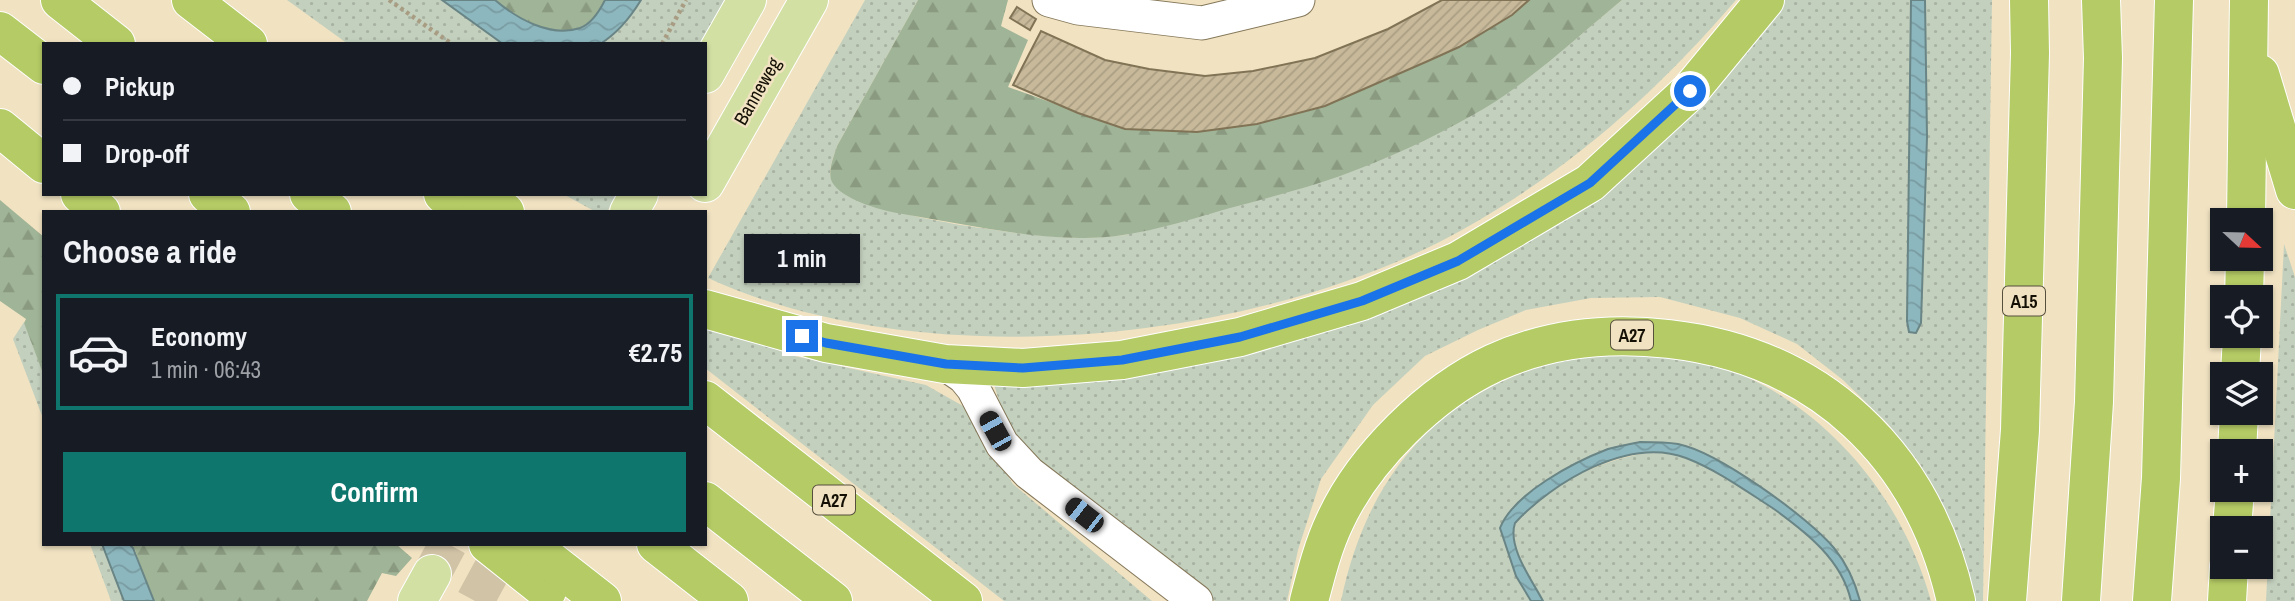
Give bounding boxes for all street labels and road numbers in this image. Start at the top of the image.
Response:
street label: Banneweg [727,52,787,129]
road number: A15 [2003,286,2045,316]
road number: A27 [1611,320,1653,349]
road number: A27 [813,486,855,514]

